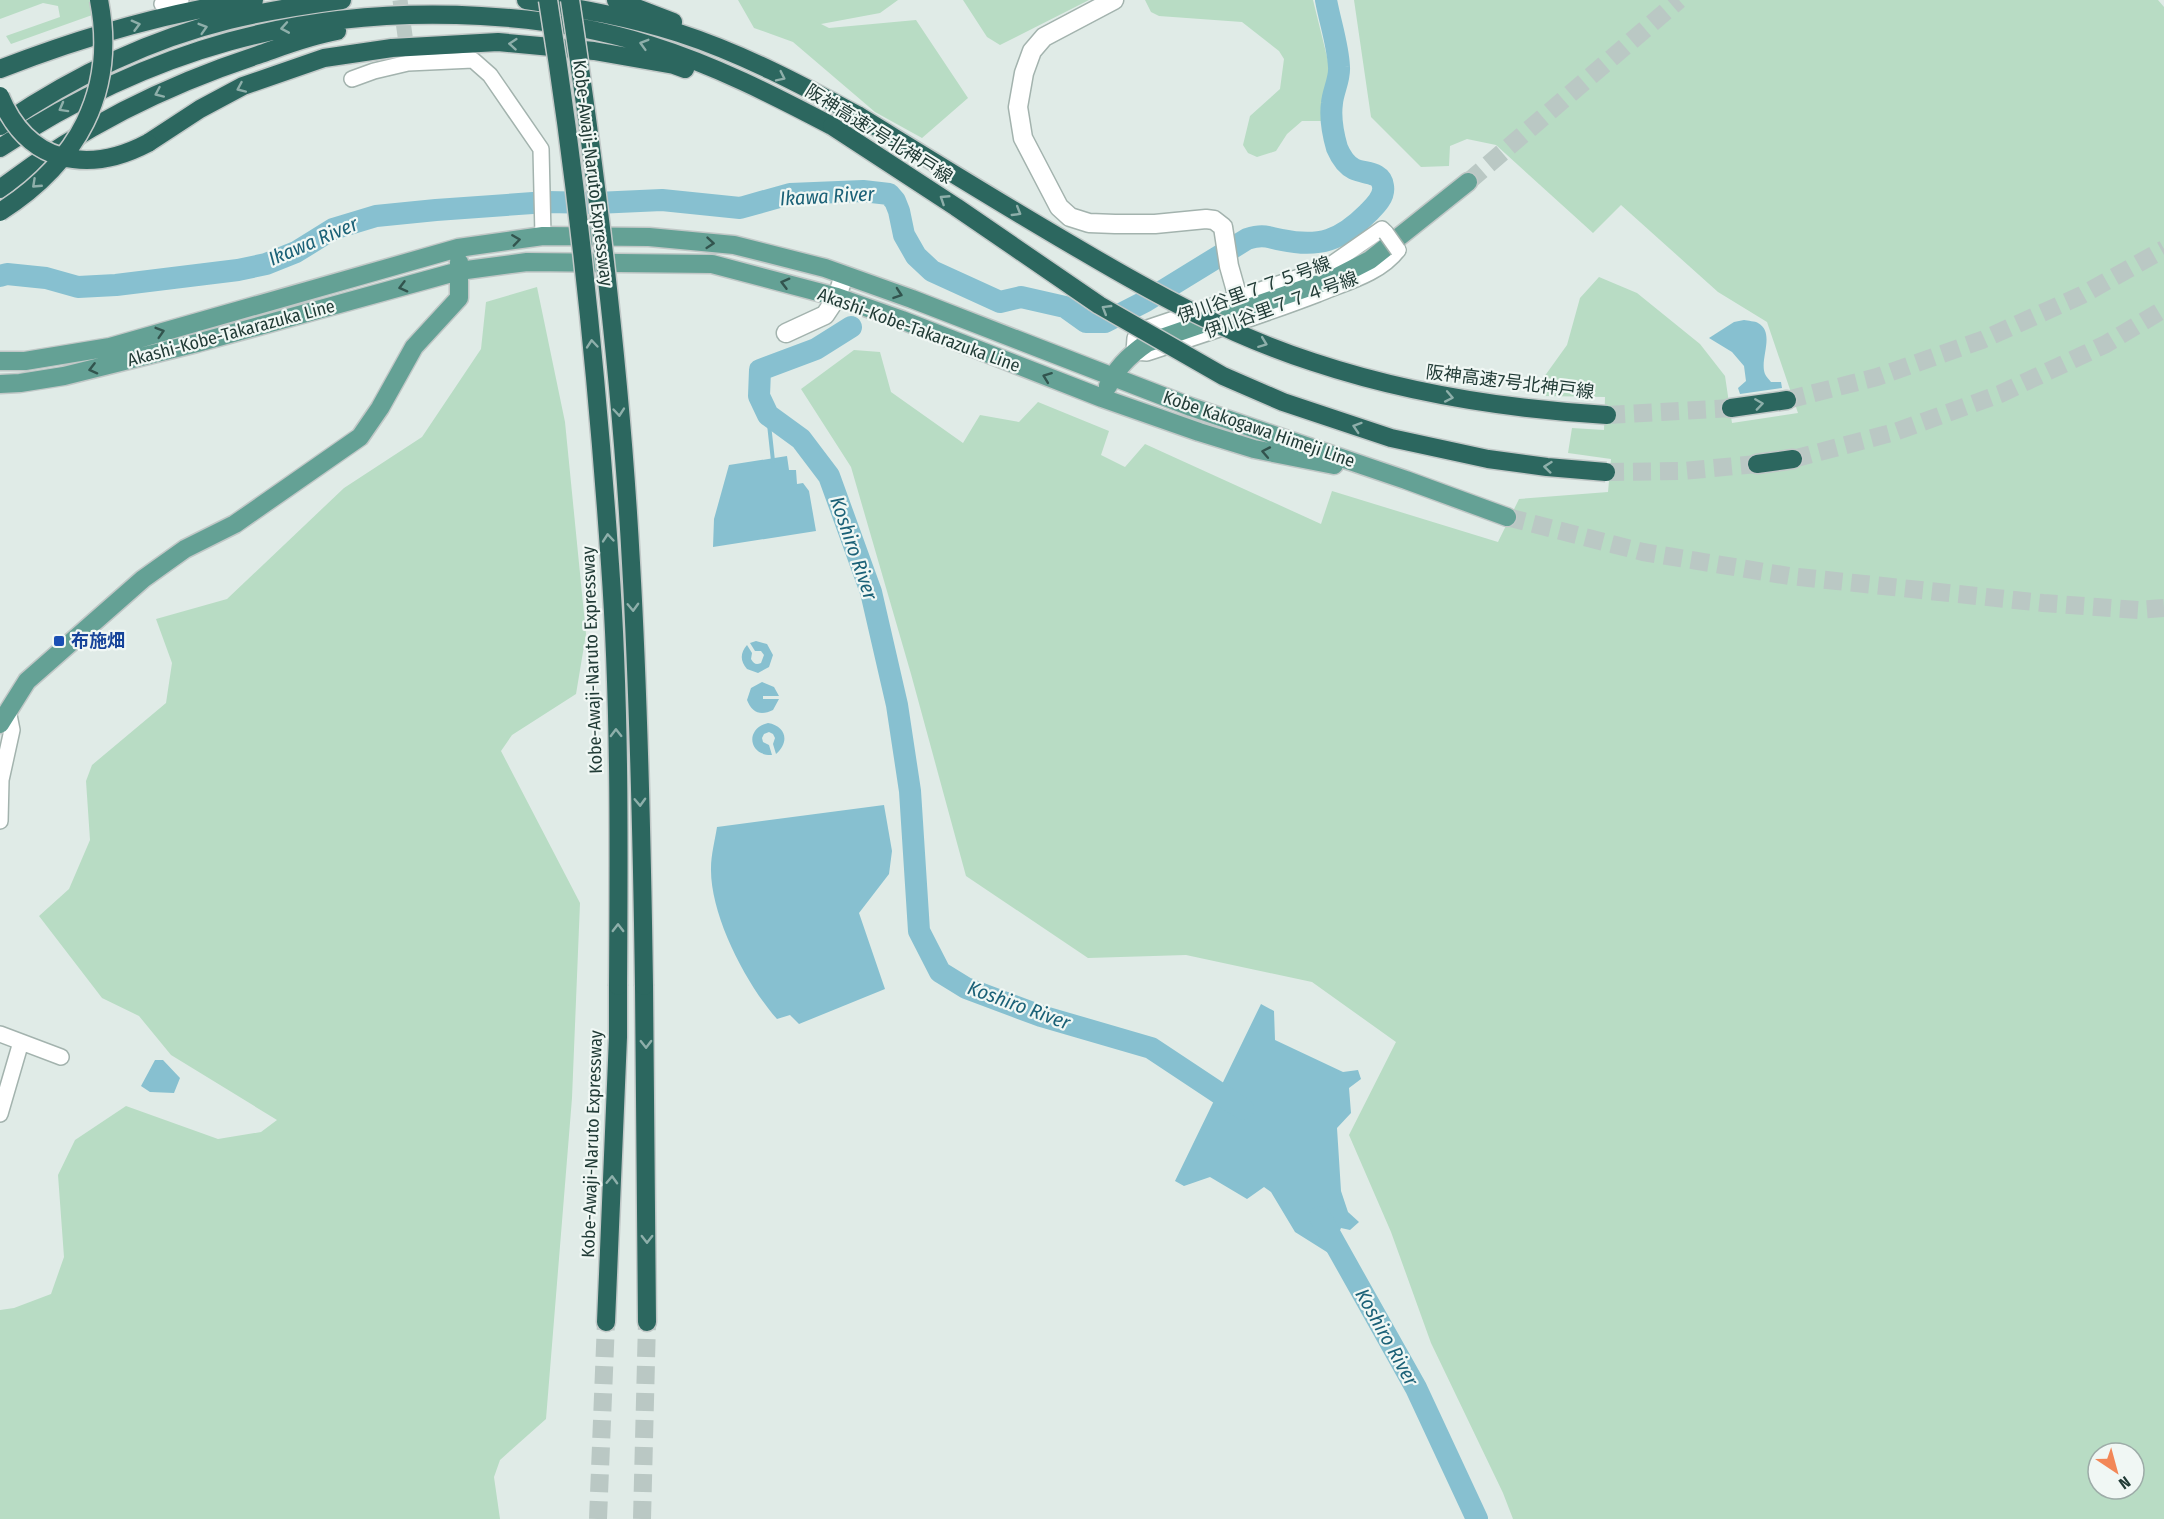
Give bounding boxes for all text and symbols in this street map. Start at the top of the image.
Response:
one-way arrow [130,20,140,32]
one-way arrow [281,21,291,34]
one-way arrow [197,23,208,35]
one-way arrow [509,38,518,51]
one-way arrow [639,38,649,51]
street label: Kobe-Awaji-Naruto Expressway [568,59,618,287]
one-way arrow [775,69,786,81]
street label: 阪神高速7号北神戸線 [801,80,957,188]
one-way arrow [236,81,247,93]
one-way arrow [154,86,165,98]
one-way arrow [59,101,70,113]
one-way arrow [32,177,42,188]
water label: Ikawa River [779,181,876,210]
one-way arrow [940,195,950,207]
one-way arrow [1011,204,1021,216]
water label: Ikawa River [265,211,362,271]
one-way arrow [511,235,521,247]
one-way arrow [706,236,715,249]
street label: 伊川谷里７７５号線 [1174,252,1334,328]
street label: 伊川谷里７７４号線 [1201,267,1361,343]
one-way arrow [780,278,790,290]
one-way arrow [398,280,409,292]
street label: Akashi-Kobe-Takarazuka Line [815,283,1023,377]
one-way arrow [892,287,903,300]
street label: Akashi-Kobe-Takarazuka Line [125,295,337,371]
one-way arrow [1102,304,1112,316]
one-way arrow [154,327,165,339]
one-way arrow [1256,336,1267,348]
one-way arrow [585,339,598,348]
one-way arrow [88,361,98,374]
street label: 阪神高速7号北神戸線 [1425,361,1595,403]
one-way arrow [1042,372,1053,384]
street label: Kobe Kakogawa Himeji Line [1160,386,1358,472]
one-way arrow [1444,390,1454,403]
one-way arrow [1755,398,1764,410]
one-way arrow [612,408,625,417]
one-way arrow [1352,422,1363,435]
one-way arrow [1262,446,1272,459]
one-way arrow [1543,461,1552,474]
water label: Koshiro River [825,493,883,604]
one-way arrow [602,533,615,543]
street label: Kobe-Awaji-Naruto Expressway [577,546,607,774]
one-way arrow [626,602,639,611]
place label: 布施畑 [71,630,125,652]
marker: 布施畑 [52,634,66,648]
one-way arrow [610,728,623,737]
one-way arrow [634,797,646,806]
one-way arrow [612,923,624,932]
water label: Koshiro River [964,975,1075,1035]
street label: Kobe-Awaji-Naruto Expressway [577,1030,607,1258]
one-way arrow [639,1040,652,1049]
one-way arrow [606,1175,618,1184]
one-way arrow [641,1235,653,1244]
water label: Koshiro River [1350,1284,1424,1391]
north arrow [2086,1441,2146,1501]
text: N [2115,1472,2134,1493]

